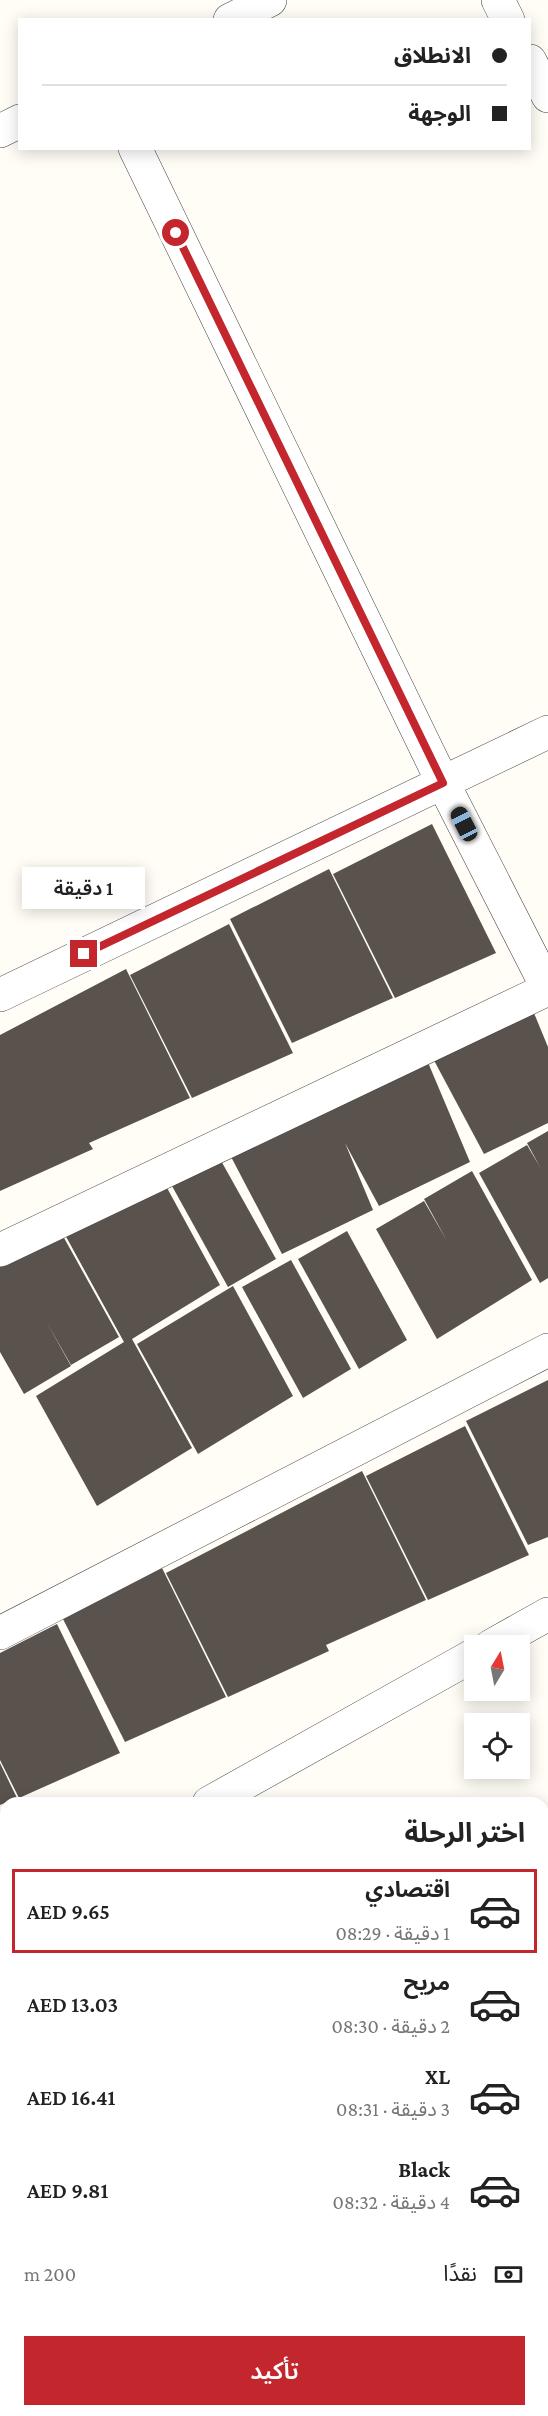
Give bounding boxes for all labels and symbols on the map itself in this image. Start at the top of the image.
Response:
route start [162,219,189,246]
car [448,804,480,844]
callout: 1 دقيقة [22,867,146,909]
route end [70,940,97,967]
north arrow [464,1635,530,1701]

